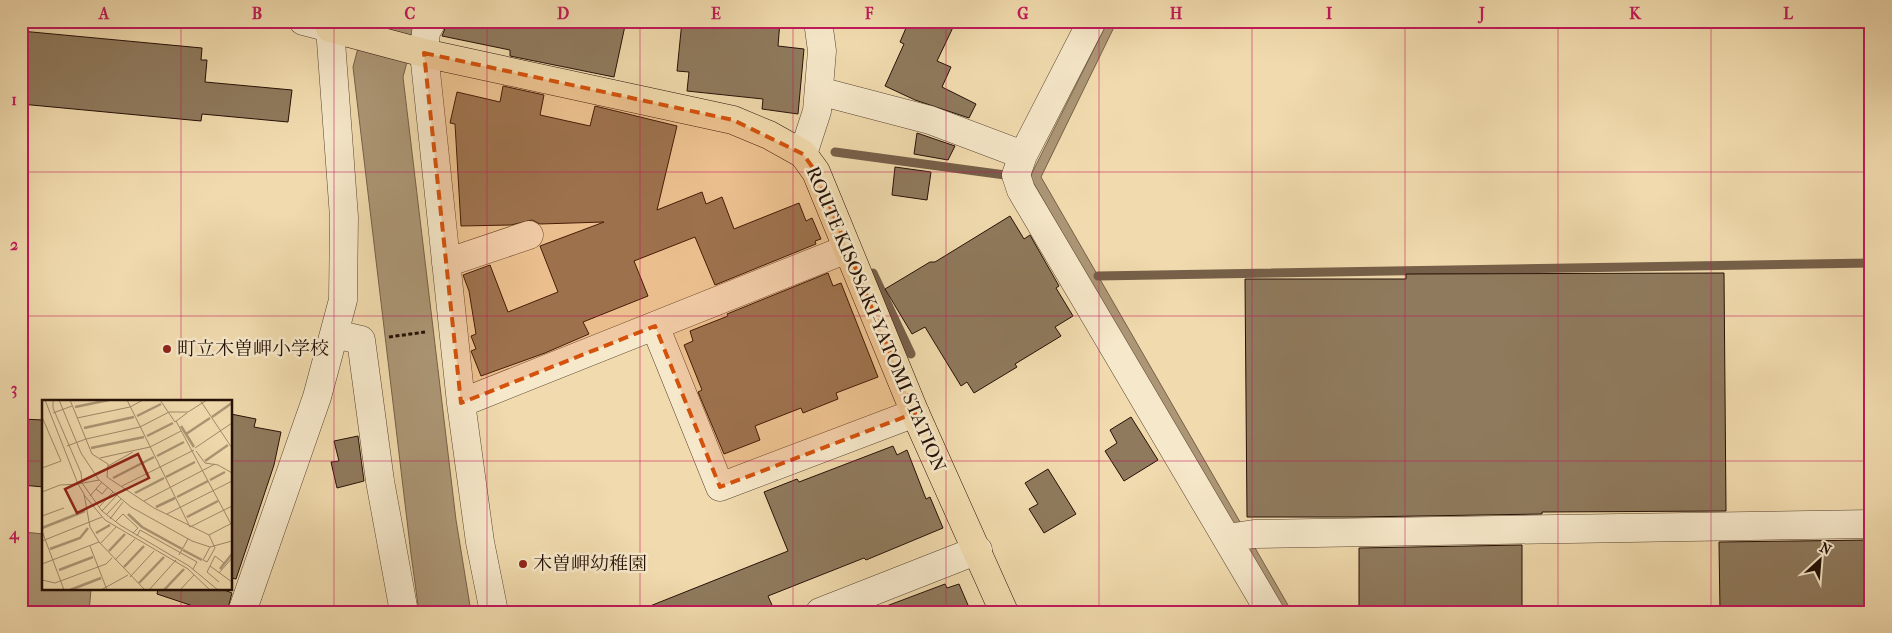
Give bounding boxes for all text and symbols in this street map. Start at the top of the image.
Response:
text: A [98,4,110,23]
text: B [252,4,262,23]
text: C [405,4,416,23]
text: D [557,4,569,23]
text: E [711,4,721,23]
text: F [864,4,874,23]
text: G [1017,4,1029,23]
text: H [1170,4,1183,23]
text: I [1326,4,1333,23]
text: J [1477,4,1485,24]
text: K [1629,4,1642,23]
text: L [1783,4,1793,23]
text: 1 [11,90,17,109]
street label: ROUTE KISOSAKI-YATOMI STATION [802,163,951,475]
text: 2 [10,235,18,254]
place label: 町立木曽岬小学校 [177,338,329,360]
marker: 町立木曽岬小学校 [161,343,173,355]
text: 3 [11,379,17,399]
inset map [42,400,232,590]
text: 4 [8,524,20,544]
north arrow [1794,536,1844,586]
text: N [1817,539,1834,559]
place label: 木曽岬幼稚園 [533,553,647,575]
marker: 木曽岬幼稚園 [517,558,529,570]

